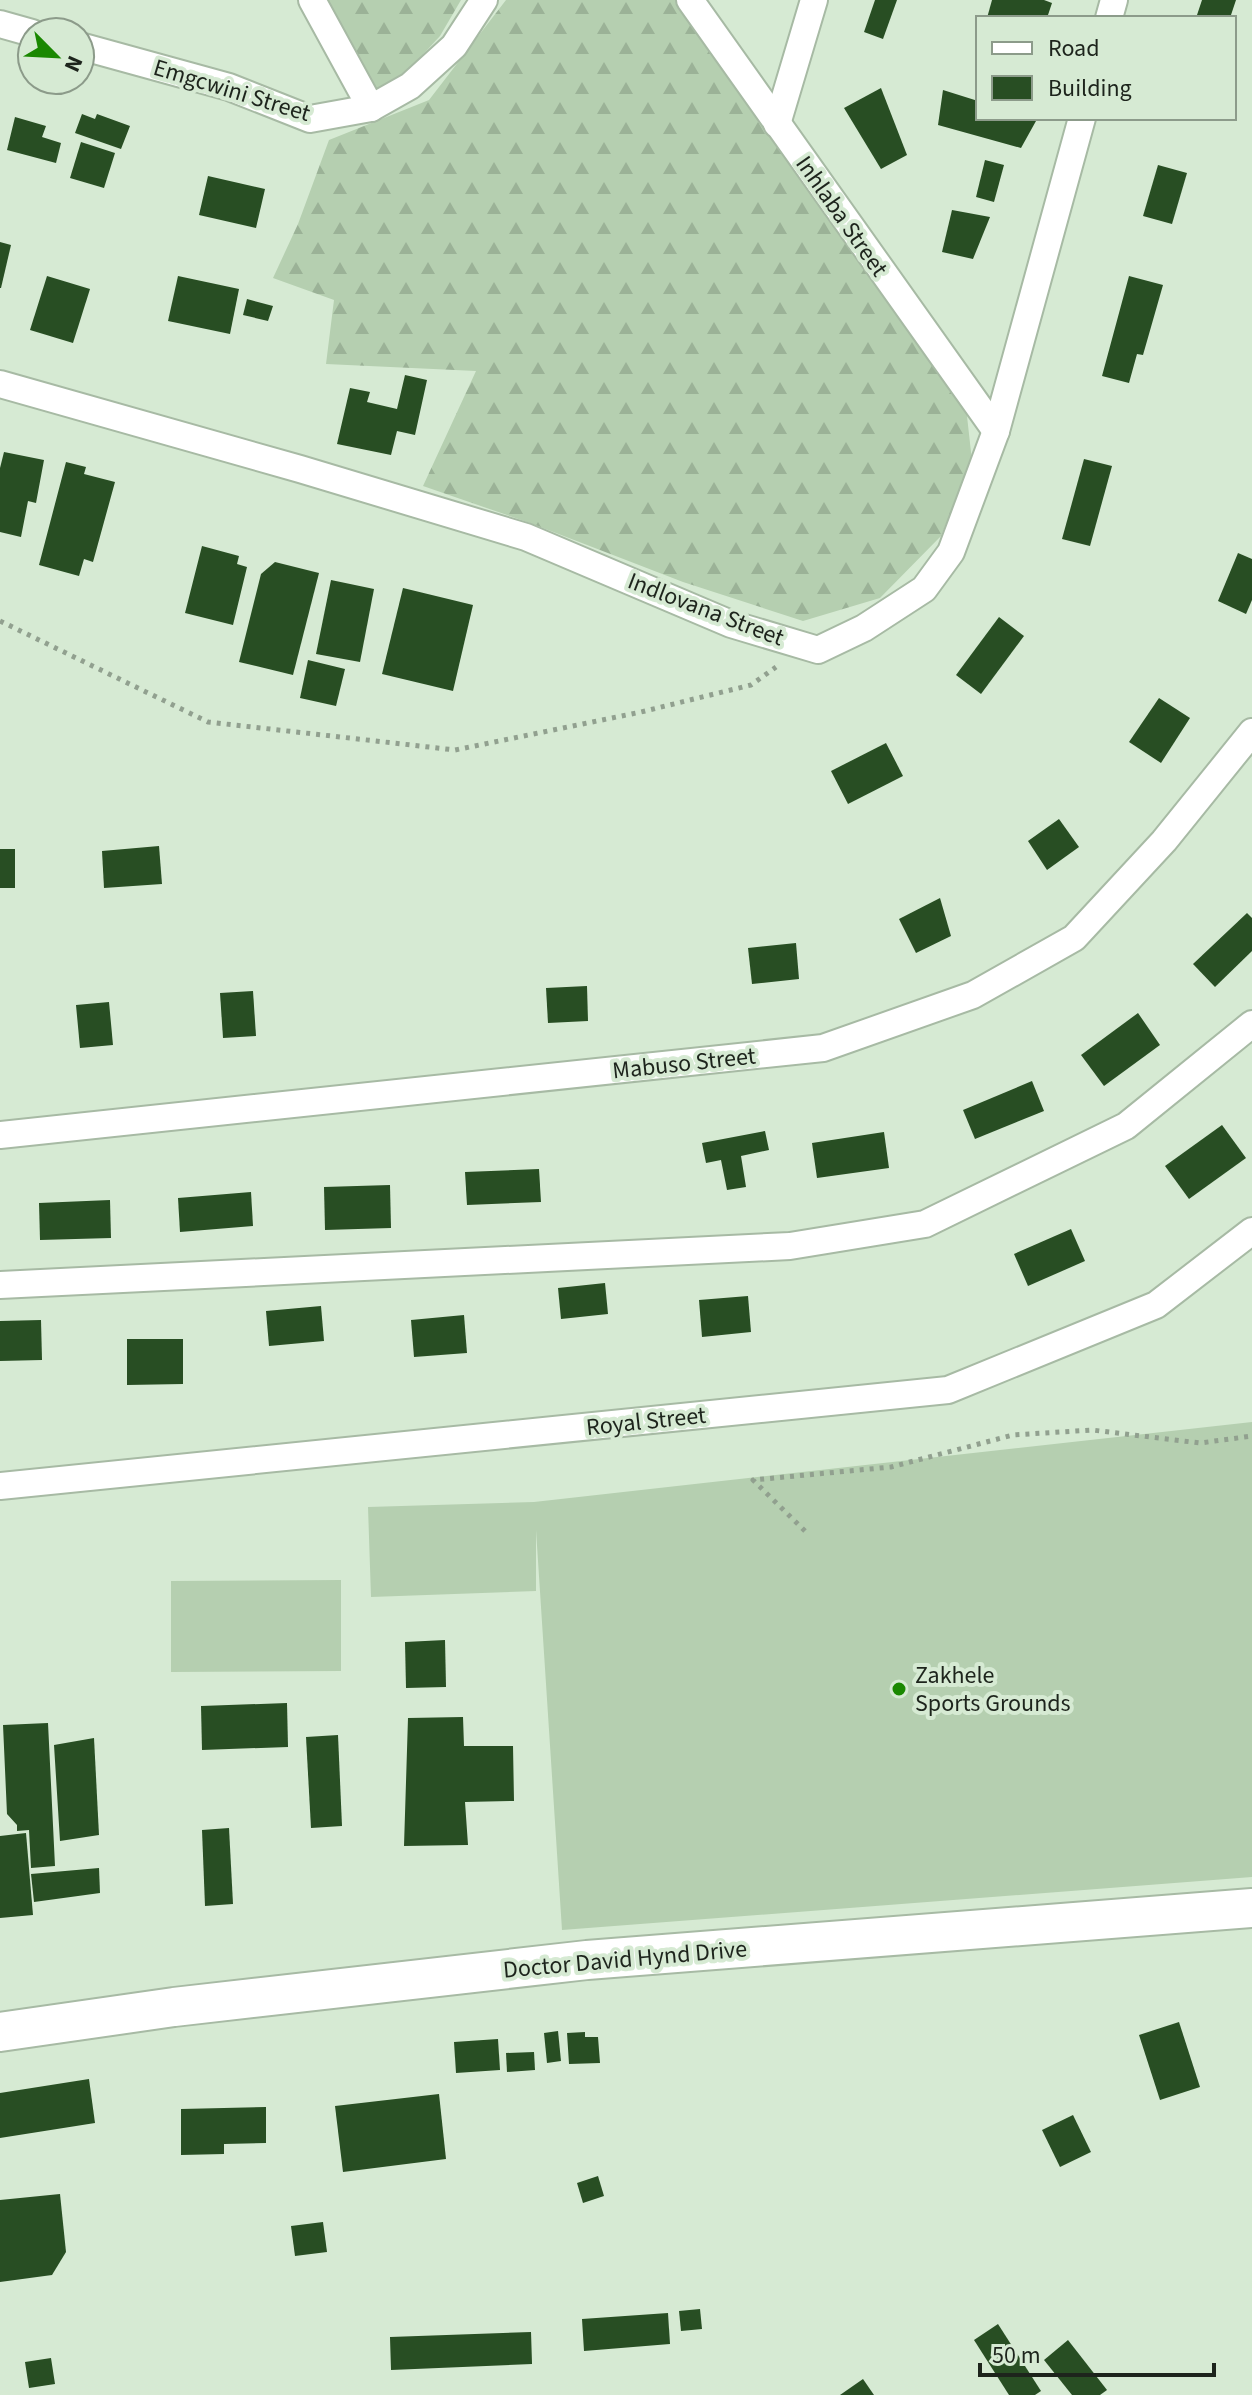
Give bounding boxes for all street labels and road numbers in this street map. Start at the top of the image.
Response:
street label: Emgcwini Street [149,50,315,131]
street label: Inhlaba Street [787,149,896,284]
street label: Indlovana Street [623,564,789,655]
street label: Mabuso Street [611,1039,757,1088]
street label: Royal Street [584,1398,708,1445]
street label: Doctor David Hynd Drive [502,1931,748,1988]

